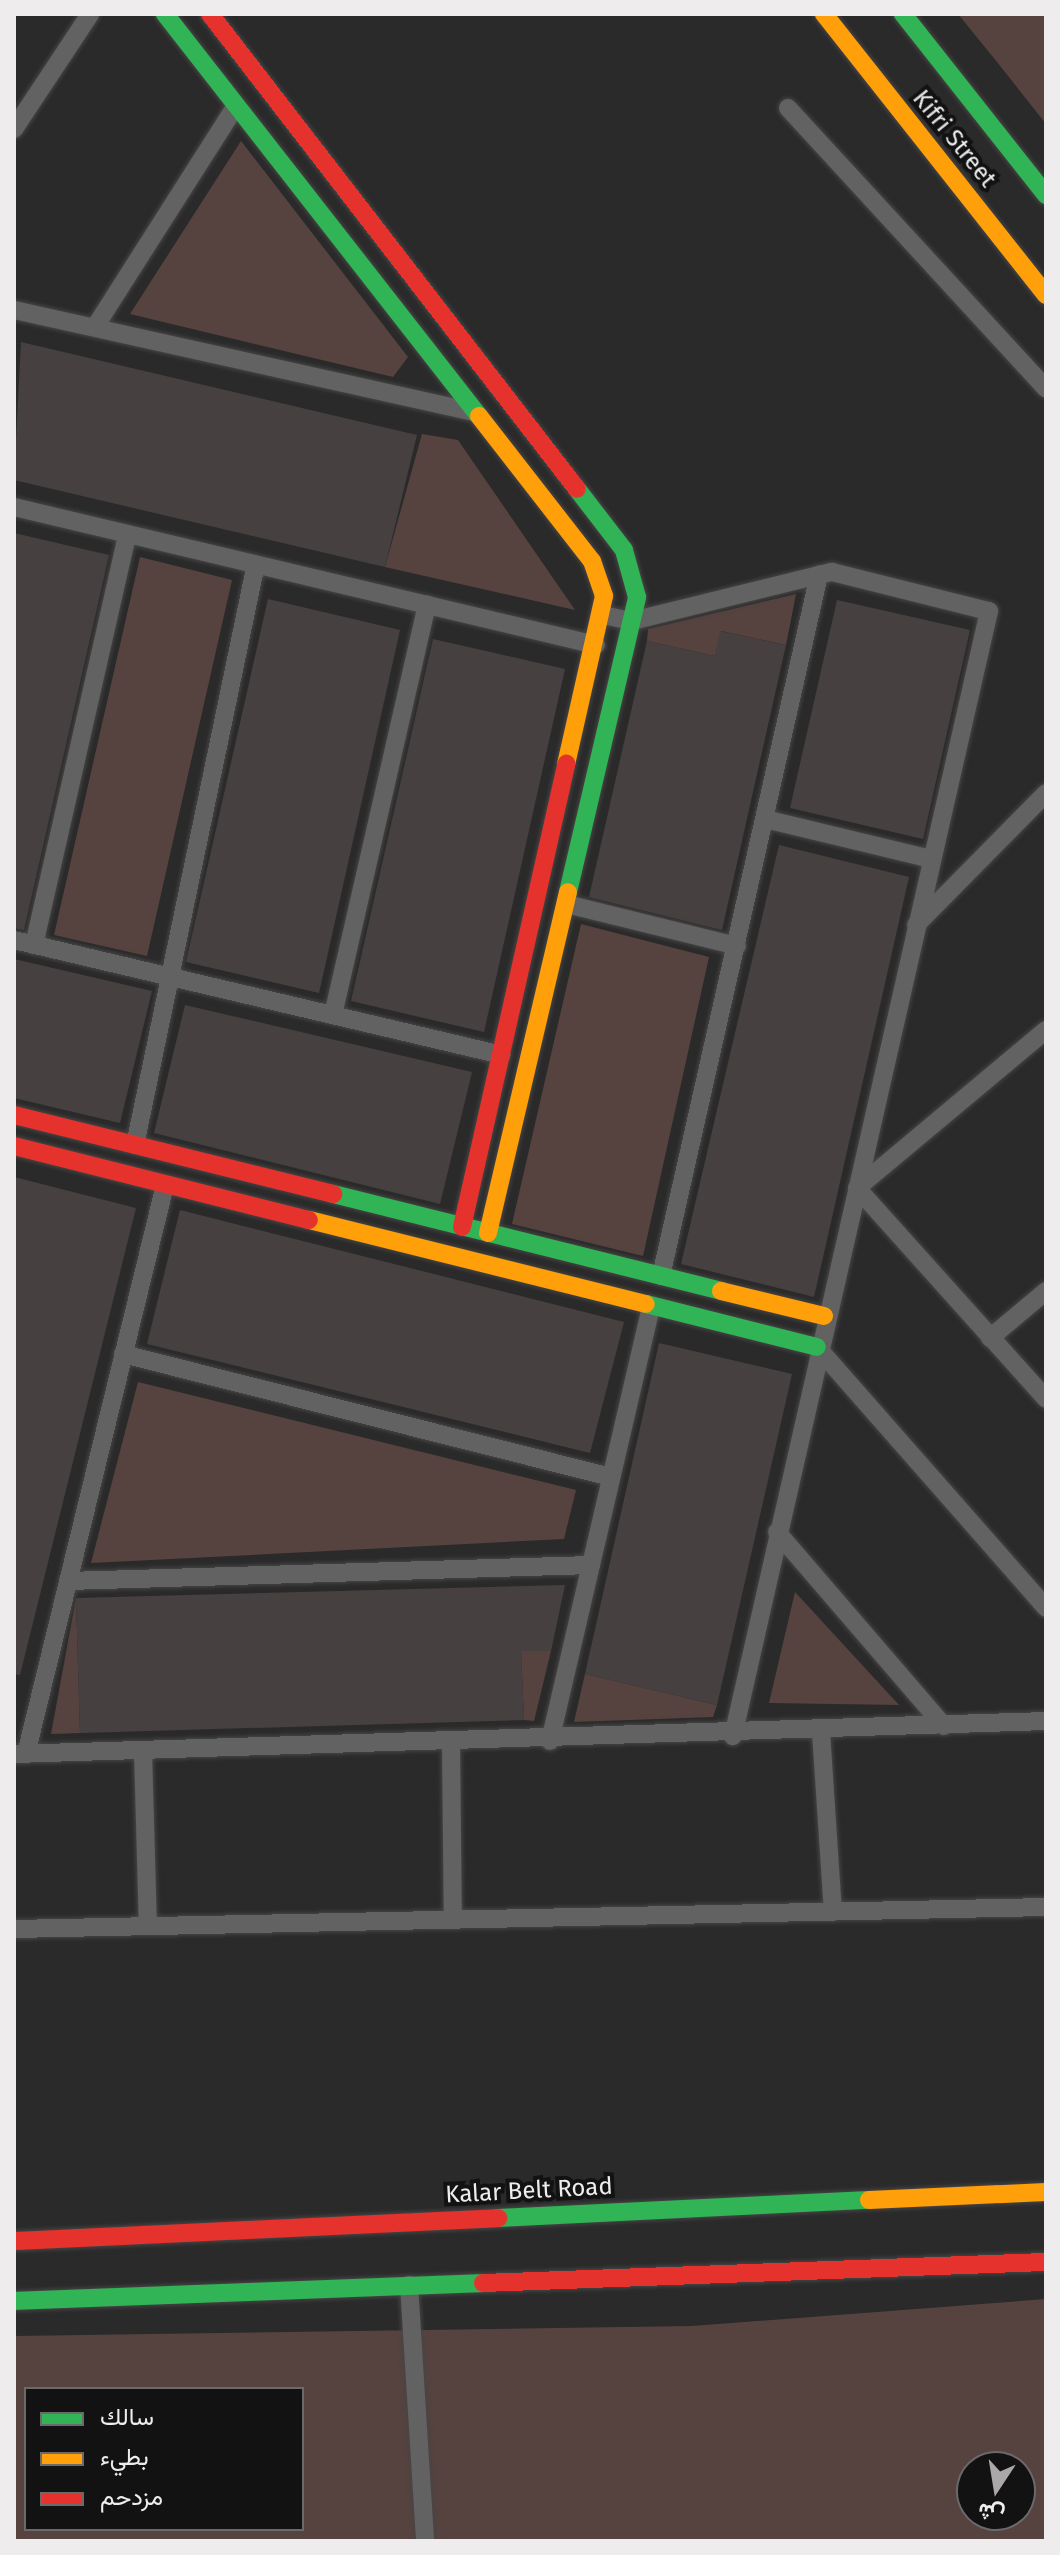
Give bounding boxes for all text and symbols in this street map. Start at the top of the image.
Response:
street label: Kifri Street [906,85,1002,193]
street label: Kalar Belt Road [445,2172,613,2210]
legend [24,2387,304,2531]
text: سالك [100,2403,154,2431]
text: بطيء [100,2443,149,2471]
north arrow [956,2451,1036,2531]
text: مزدحم [100,2483,163,2511]
text: ش [976,2497,1007,2529]

